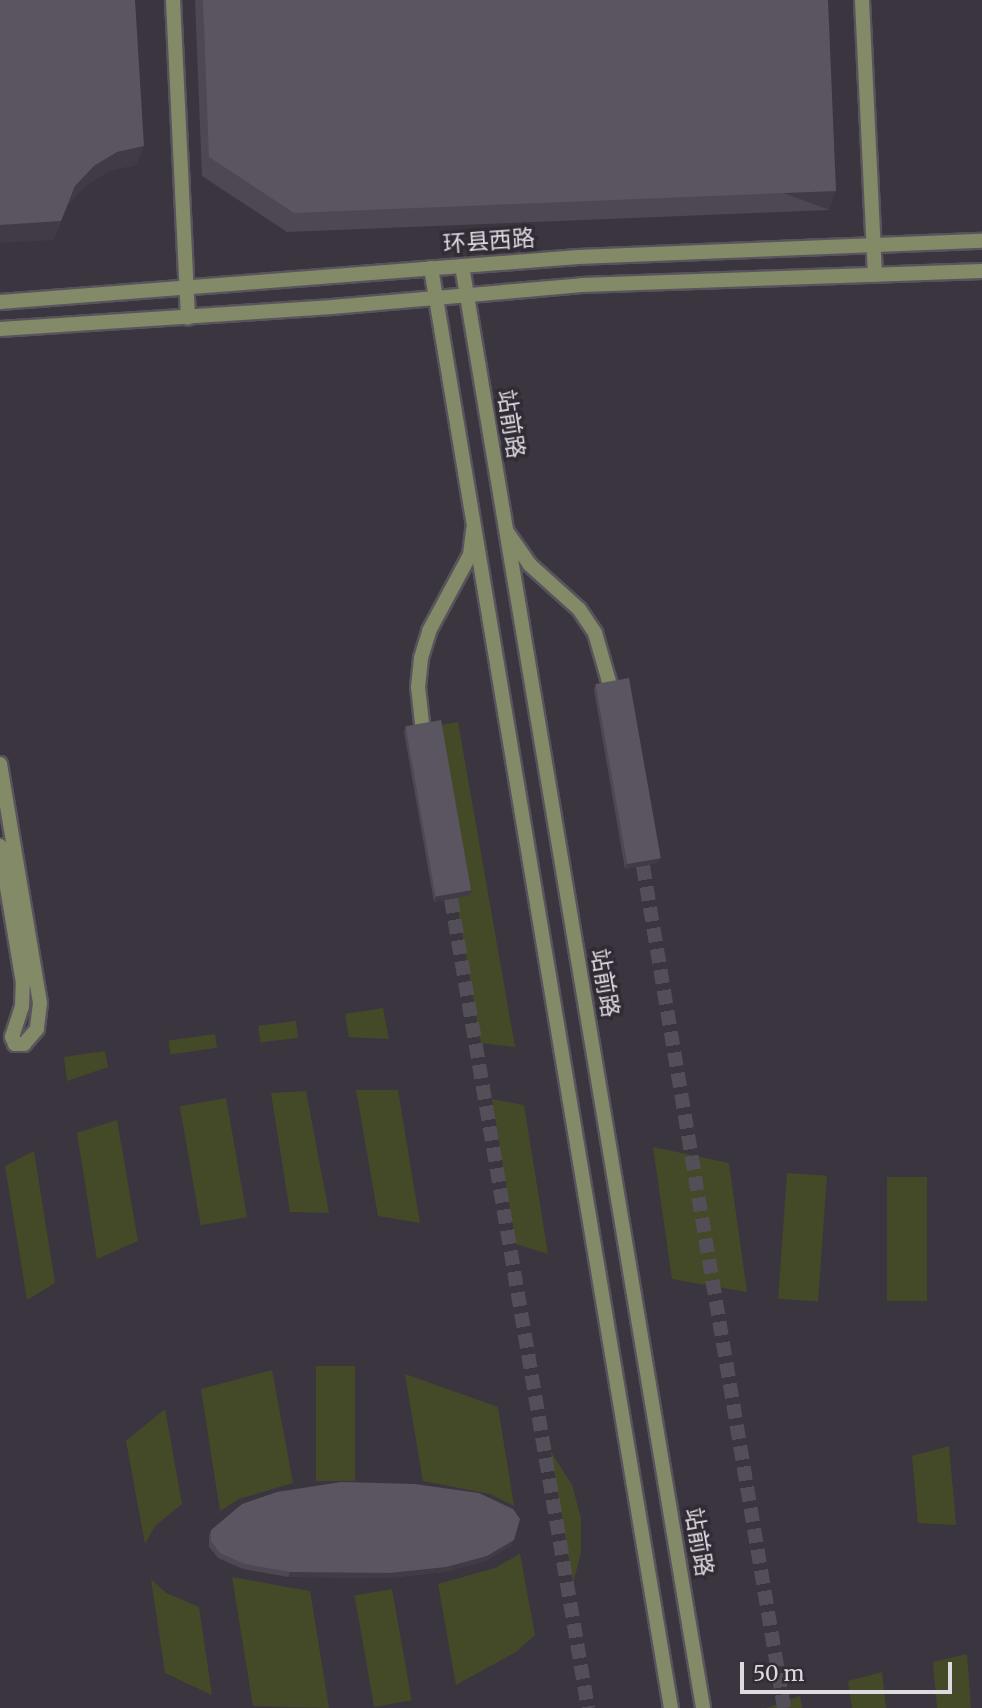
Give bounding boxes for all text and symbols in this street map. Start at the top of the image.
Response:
street label: 环县西路 [442,224,536,258]
street label: 站前路 [492,388,530,460]
street label: 站前路 [585,947,625,1019]
street label: 站前路 [679,1506,719,1578]
scale bar [744,1648,956,1692]
text: 50 m [753,1660,804,1687]

